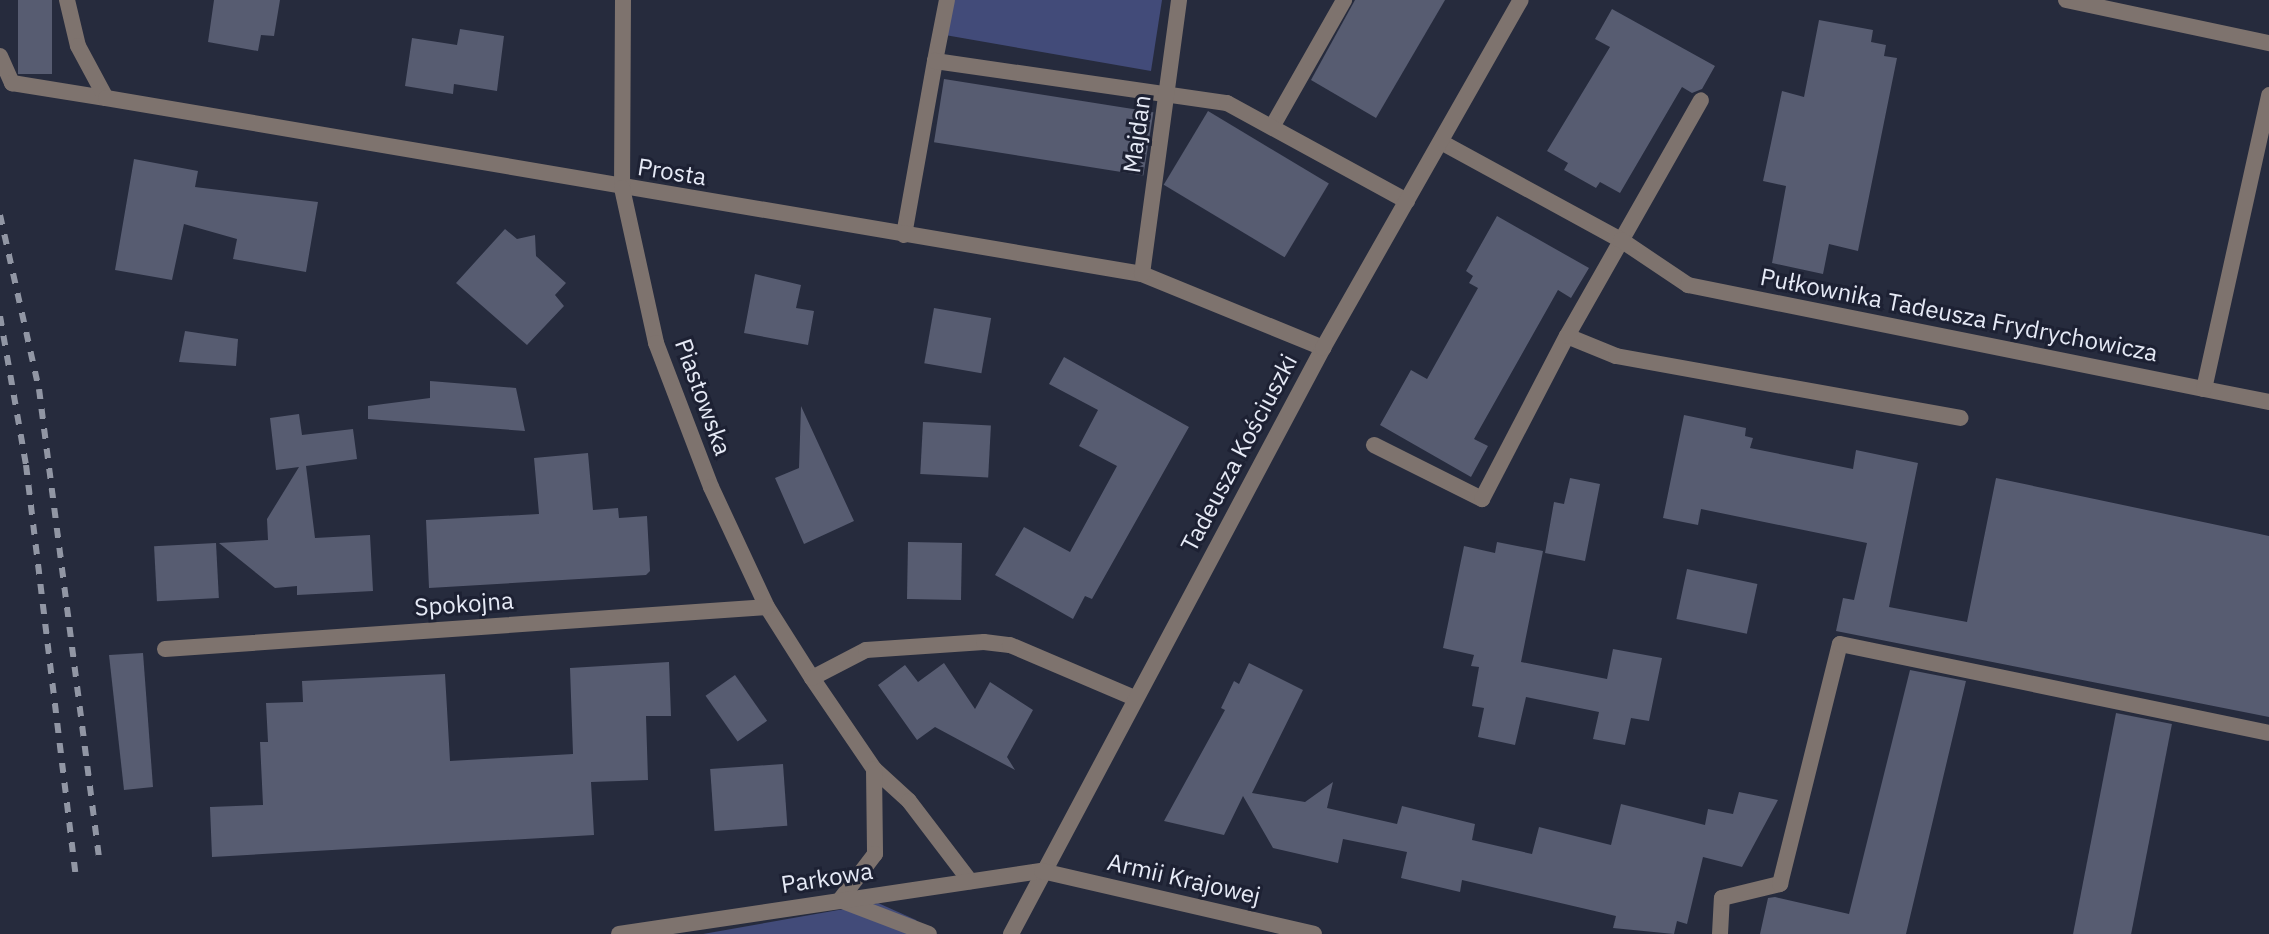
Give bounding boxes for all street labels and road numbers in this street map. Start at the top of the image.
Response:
street label: Majdan [1117,93,1157,175]
street label: Prosta [636,152,708,192]
street label: Pułkownika Tadeusza Frydrychowicza [1758,262,2160,368]
street label: Piastowska [669,335,737,459]
street label: Tadeusza Kościuszki [1175,349,1303,557]
street label: Spokojna [413,586,515,622]
street label: Armii Krajowej [1105,847,1263,911]
street label: Parkowa [779,857,875,899]

